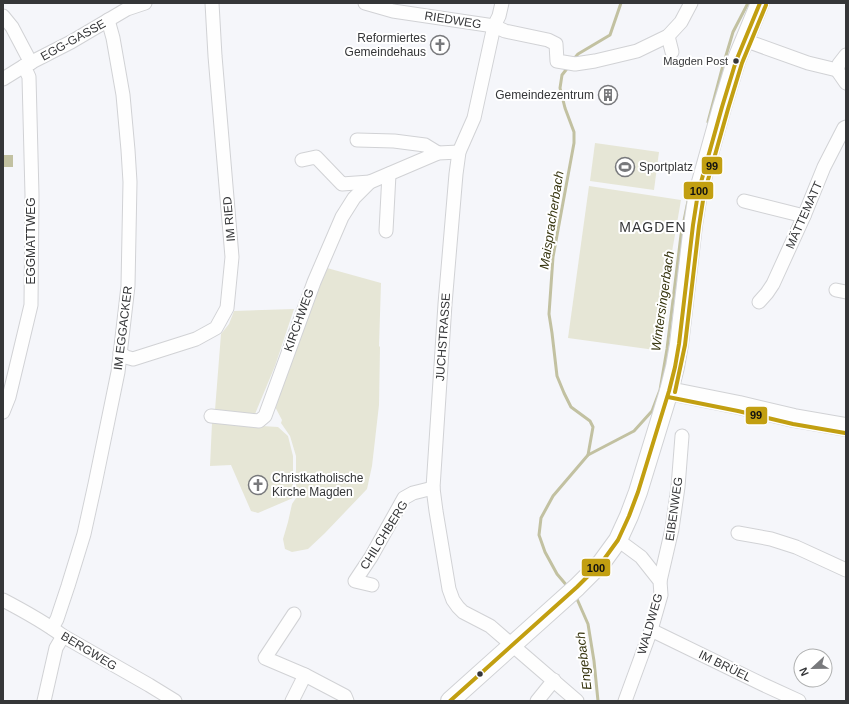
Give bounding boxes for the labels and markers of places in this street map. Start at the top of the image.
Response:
place label: Reformiertes Gemeindehaus [345,31,426,59]
church icon: Reformiertes Gemeindehaus [429,34,451,56]
place label: Magden Post [663,55,728,67]
marker: Magden Post [731,56,741,66]
building icon: Gemeindezentrum [597,84,619,106]
place label: Gemeindezentrum [495,88,594,102]
sports icon: Sportplatz [614,156,636,178]
place label: Sportplatz [639,160,693,174]
place label: Christkatholische Kirche Magden [272,471,364,499]
church icon: Christkatholische Kirche Magden [247,474,269,496]
unlabelled marker [475,669,485,679]

